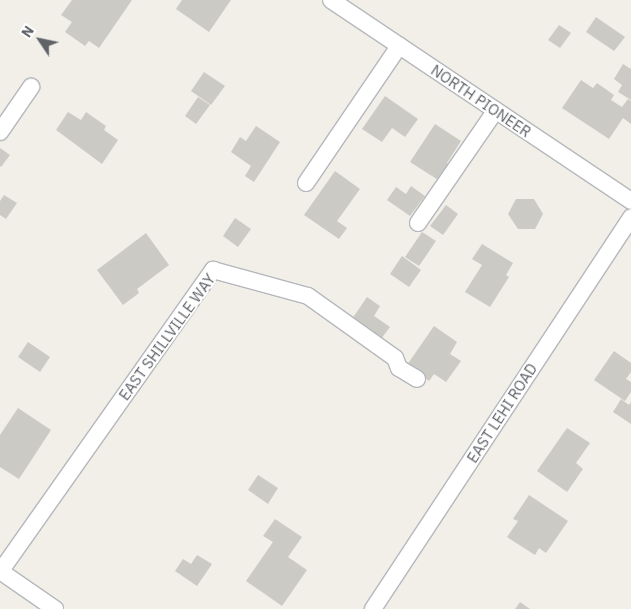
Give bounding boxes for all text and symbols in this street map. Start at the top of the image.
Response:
north arrow [15,15,65,65]
text: N [17,22,38,41]
street label: NORTH PIONEER [428,61,534,141]
street label: EAST SHILLVILLE WAY [115,270,219,404]
street label: EAST LEHI ROAD [463,360,541,466]

